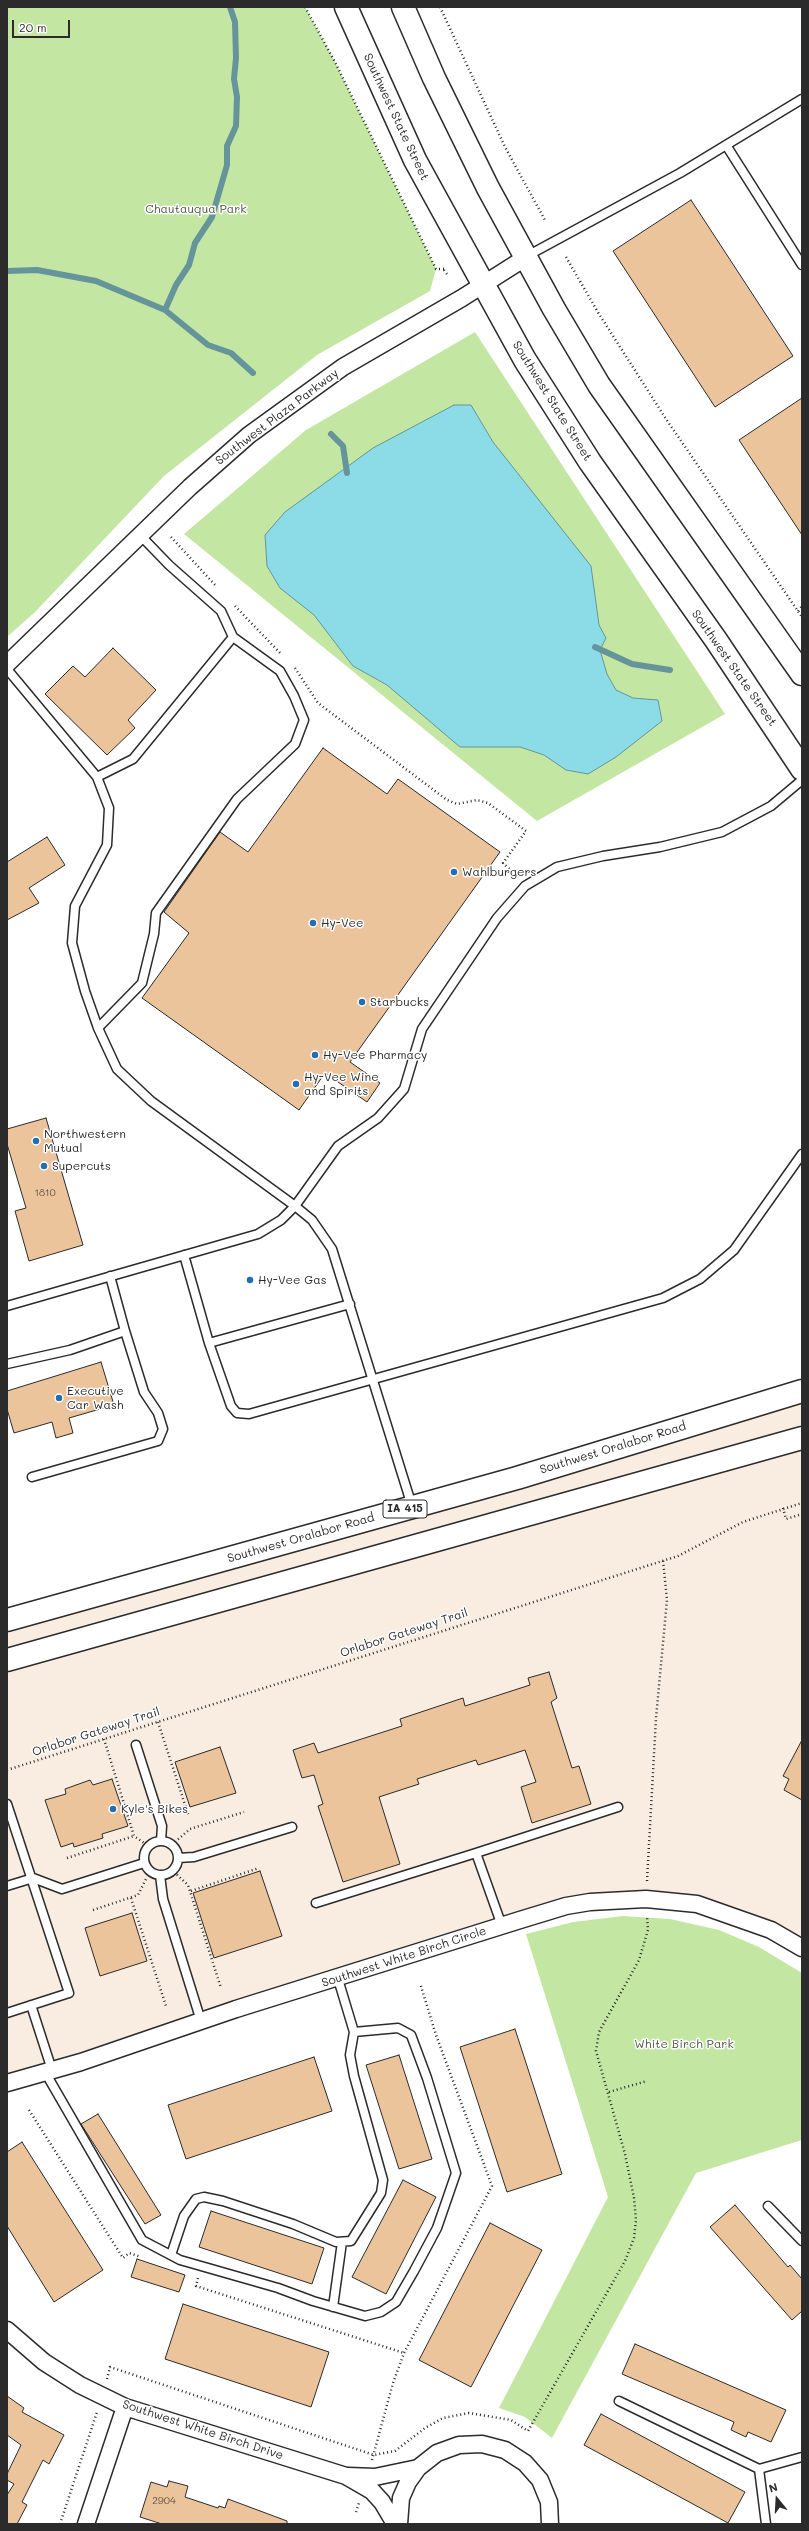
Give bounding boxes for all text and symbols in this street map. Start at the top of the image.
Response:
scale bar [14,12,72,38]
text: 20 m [19,19,47,35]
street label: Southwest State Street [360,51,432,183]
park label: Chautauqua Park [145,202,247,216]
street label: Southwest State Street [509,338,595,464]
street label: Southwest Plaza Parkway [213,366,341,468]
street label: Southwest State Street [688,607,780,729]
place label: Wahlburgers [462,865,536,879]
marker: Wahlburgers [449,867,459,877]
place label: Hy-Vee [321,916,363,930]
marker: Hy-Vee [308,918,318,928]
place label: Starbucks [370,995,429,1009]
marker: Starbucks [357,997,367,1007]
place label: Hy-Vee Pharmacy [323,1048,427,1062]
marker: Hy-Vee Pharmacy [310,1050,320,1060]
place label: Hy-Vee Wine and Spirits [304,1070,379,1098]
marker: Hy-Vee Wine and Spirits [291,1079,301,1089]
place label: Northwestern Mutual [44,1127,126,1155]
marker: Northwestern Mutual [31,1136,41,1146]
place label: Supercuts [52,1159,111,1173]
marker: Supercuts [39,1161,49,1171]
house number: 1810 [34,1187,56,1199]
place label: Hy-Vee Gas [258,1273,326,1287]
marker: Hy-Vee Gas [245,1275,255,1285]
place label: Executive Car Wash [67,1384,124,1412]
marker: Executive Car Wash [54,1393,64,1403]
street label: Southwest Oralabor Road [538,1419,688,1477]
road number: IA 415 [383,1500,427,1518]
street label: Southwest Oralabor Road [226,1510,376,1566]
street label: Orlabor Gateway Trail [338,1606,470,1660]
street label: Orlabor Gateway Trail [30,1705,162,1759]
place label: Kyle's Bikes [121,1802,188,1816]
marker: Kyle's Bikes [108,1804,118,1814]
street label: Southwest White Birch Circle [320,1924,488,1990]
park label: White Birch Park [634,2037,734,2051]
street label: Southwest White Birch Drive [121,2397,285,2463]
north arrow [757,2479,797,2519]
text: N [767,2479,779,2496]
house number: 2904 [152,2495,176,2507]

